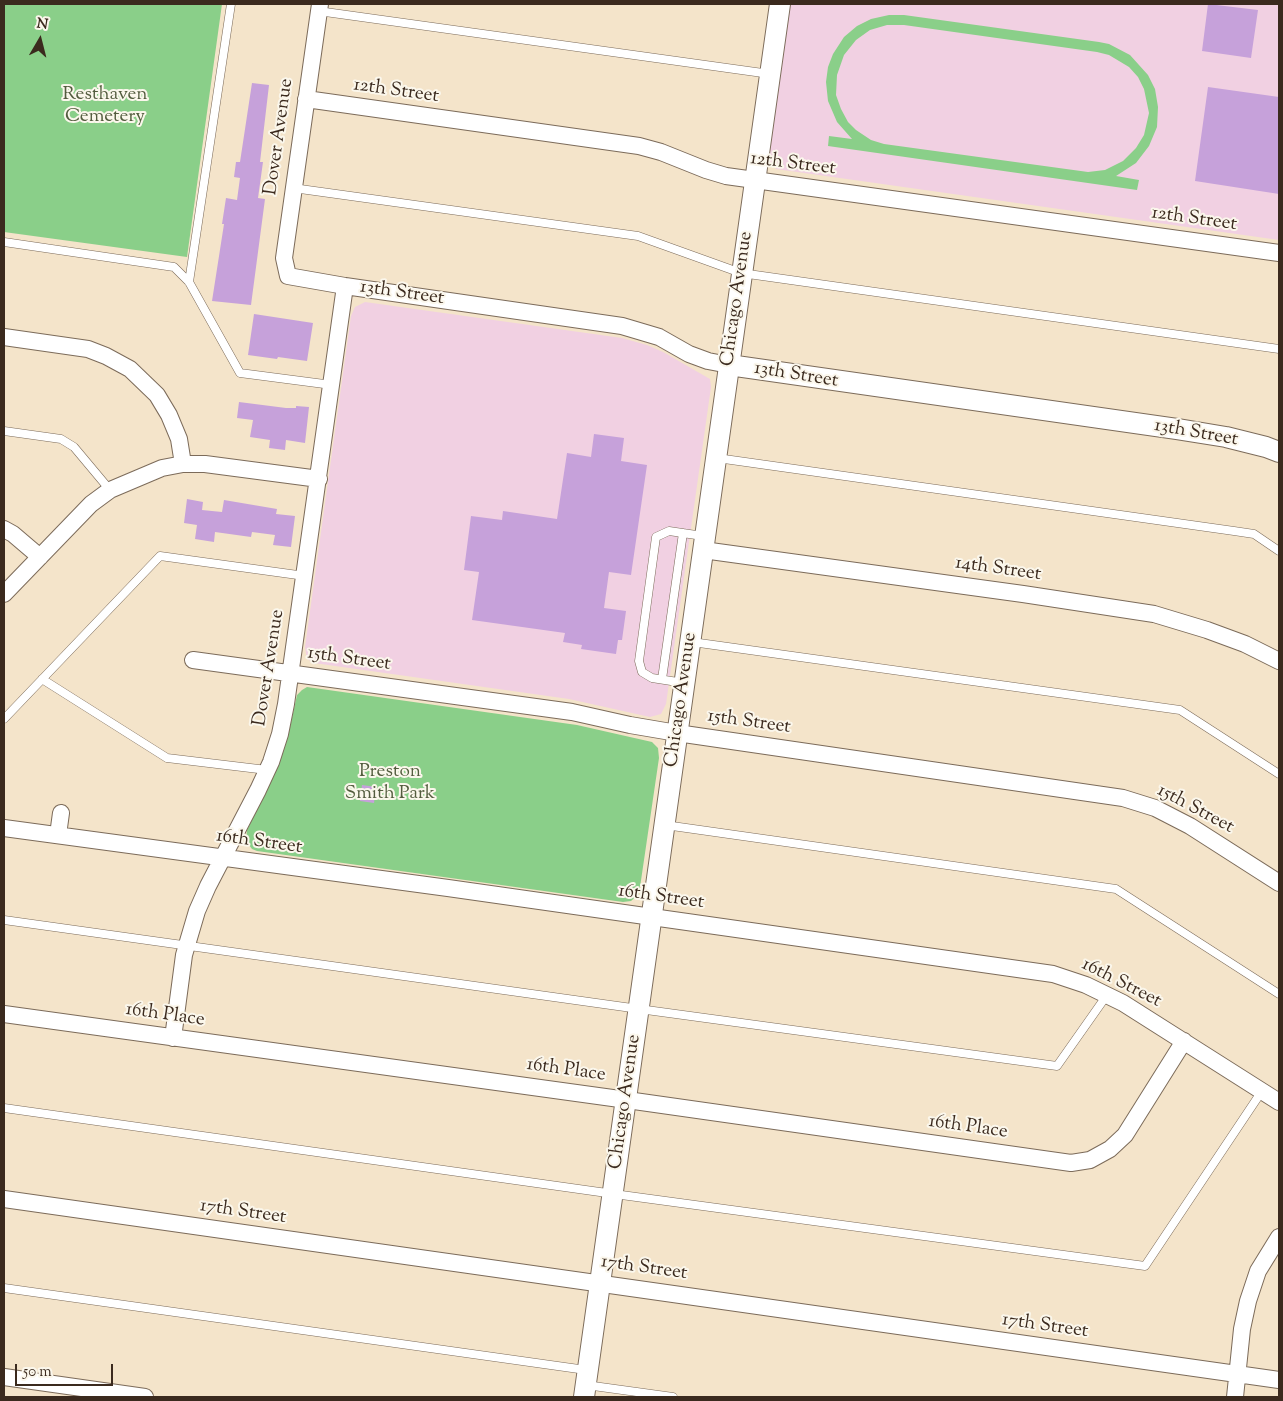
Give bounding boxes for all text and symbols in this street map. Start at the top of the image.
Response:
text: N [35,14,49,36]
north arrow [15,15,65,65]
street label: 12th Street [352,75,440,109]
street label: Dover Avenue [261,77,299,197]
park label: Resthaven Cemetery [62,85,148,129]
street label: 12th Street [749,148,837,182]
street label: 12th Street [1150,203,1238,237]
street label: Chicago Avenue [717,230,759,368]
street label: 13th Street [358,277,446,311]
street label: 13th Street [752,358,840,394]
street label: 13th Street [1152,415,1240,453]
street label: 14th Street [954,553,1042,587]
street label: Dover Avenue [250,608,290,728]
street label: Chicago Avenue [661,631,703,769]
street label: 15th Street [306,643,392,677]
street label: 15th Street [706,706,792,740]
park label: Preston Smith Park [345,762,435,806]
street label: 15th Street [1153,780,1237,840]
street label: 16th Street [215,826,303,860]
street label: 16th Street [617,881,705,915]
street label: 16th Street [1077,954,1165,1014]
street label: 16th Place [124,999,206,1033]
street label: Chicago Avenue [605,1033,647,1171]
street label: 16th Place [525,1054,607,1088]
street label: 16th Place [927,1111,1009,1145]
street label: 17th Street [198,1196,288,1230]
street label: 17th Street [599,1252,689,1286]
street label: 17th Street [1000,1310,1090,1344]
scale bar [18,1354,115,1386]
text: 50 m [23,1362,52,1383]

